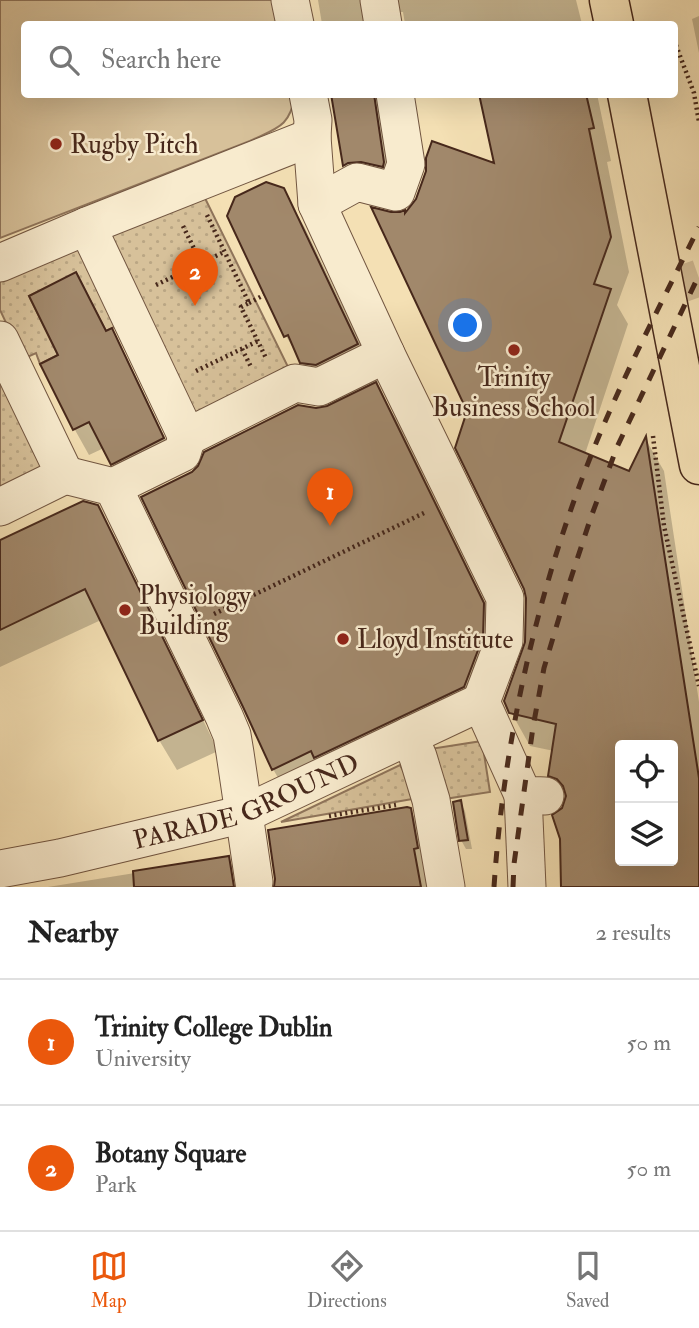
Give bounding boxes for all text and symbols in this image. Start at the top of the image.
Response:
search box [21,21,678,98]
icon: search [45,41,83,79]
text: Search here [101,44,221,76]
place label: Rugby Pitch [70,129,199,161]
marker: Rugby Pitch [48,136,64,152]
pin: 2 [172,248,218,306]
your location [448,308,482,342]
marker: Trinity Business School [506,342,522,358]
place label: Trinity Business School [432,362,596,424]
pin: 1 [307,468,353,526]
place label: Physiology Building [139,580,251,642]
marker: Physiology Building [117,602,133,618]
place label: Lloyd Institute [357,624,513,656]
marker: Lloyd Institute [335,631,351,647]
map controls [615,740,678,866]
button: locate [615,740,678,803]
street label: PARADE GROUND [130,747,364,857]
button: layers [615,803,678,866]
text: Nearby [28,914,118,951]
text: 2 results [596,918,671,947]
text: Trinity College Dublin [95,1012,332,1044]
text: 1 [47,1028,55,1057]
text: 50 m [627,1028,671,1057]
text: University [95,1044,191,1073]
text: Botany Square [95,1138,246,1170]
text: 2 [45,1154,57,1183]
text: 50 m [627,1154,671,1183]
text: Park [95,1170,137,1199]
tab: Map [90,1247,128,1313]
tab: Directions [307,1247,387,1313]
tab: Saved [566,1247,609,1313]

